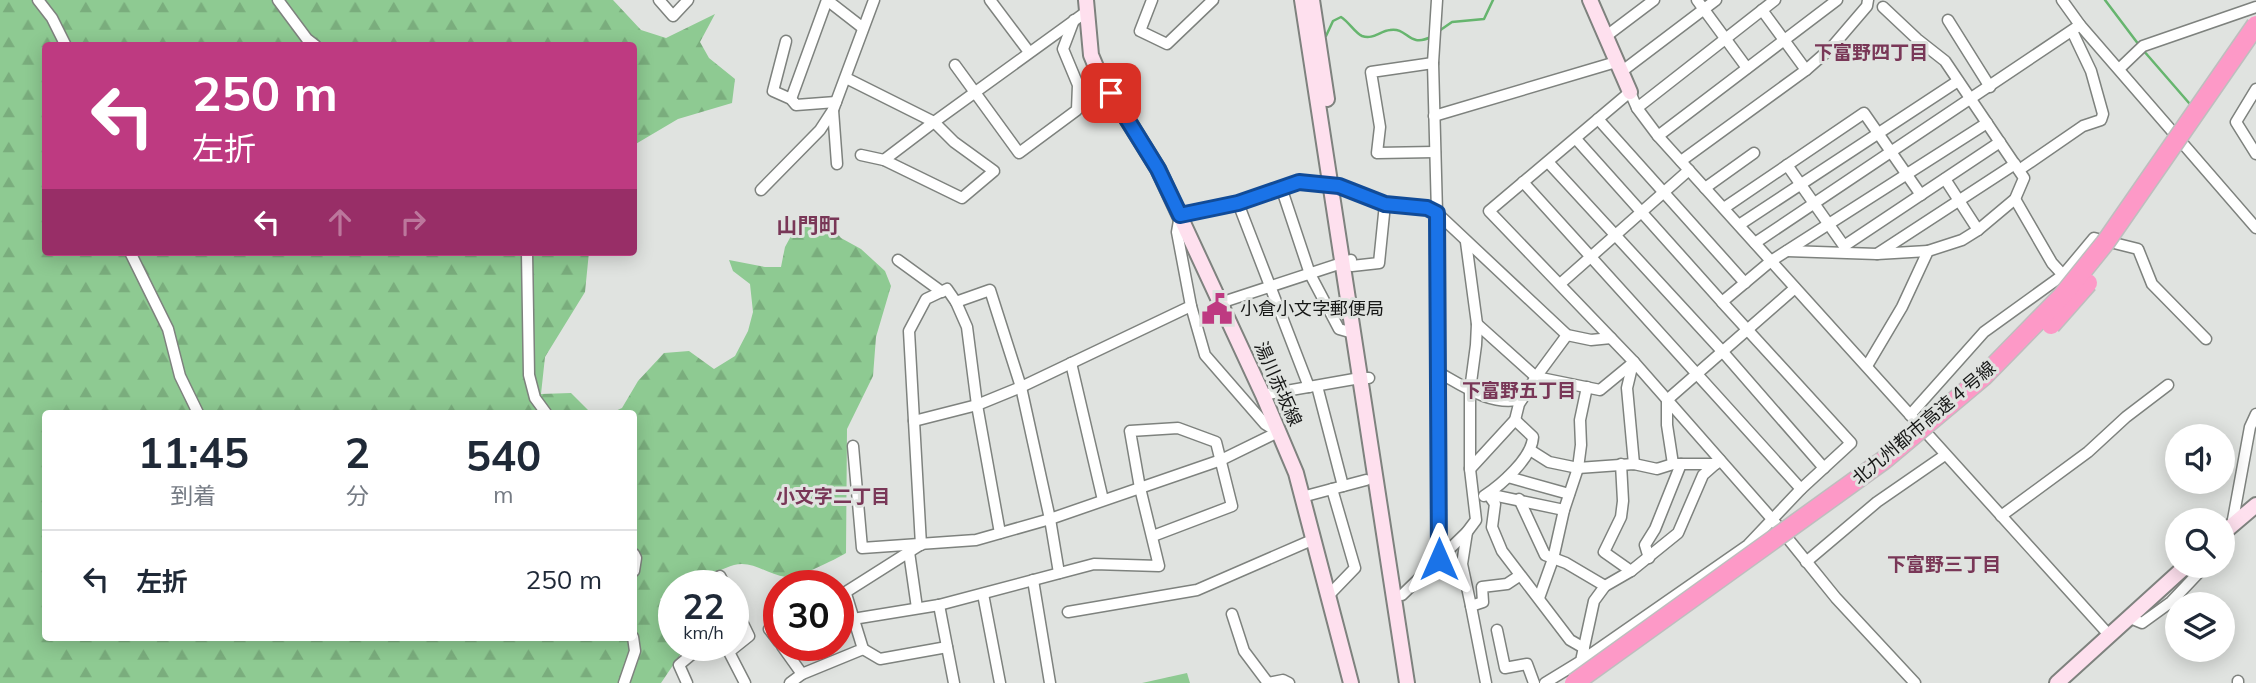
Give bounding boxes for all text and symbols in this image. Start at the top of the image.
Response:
district label: 下富野四丁目 [1814,40,1928,64]
text: 250 m [192,62,338,123]
pin [1081,63,1141,123]
icon: left [77,70,168,161]
icon: arrive [1092,74,1130,112]
text: 左折 [192,128,256,168]
icon: left [248,203,286,241]
icon: ahead [321,203,359,241]
icon: right [394,203,432,241]
district label: 山門町 [777,212,840,238]
public building icon: 小倉小文字郵便局 [1200,292,1234,326]
place label: 小倉小文字郵便局 [1240,297,1384,320]
street label: 湯川赤坂線 [1250,338,1307,430]
street label: 北九州都市高速４号線 [1847,356,2000,489]
district label: 下富野五丁目 [1462,378,1576,402]
map controls [2165,424,2235,662]
button: sound [2165,424,2235,494]
text: 11:45 [138,426,249,479]
text: 2 [345,426,370,479]
text: 540 [466,429,541,482]
text: m [493,480,514,509]
text: 到着 [170,481,216,510]
text: 分 [346,481,369,510]
district label: 小文字二丁目 [776,484,890,508]
button: search [2165,508,2235,578]
position arrow [1402,522,1476,596]
district label: 下富野三丁目 [1887,552,2001,576]
icon: left [77,560,115,598]
text: 250 m [526,563,602,596]
text: 左折 [136,565,188,598]
speed limit sign: 30 [763,570,854,661]
text: 22 [682,584,725,628]
button: layers [2165,592,2235,662]
text: km/h [683,621,724,644]

